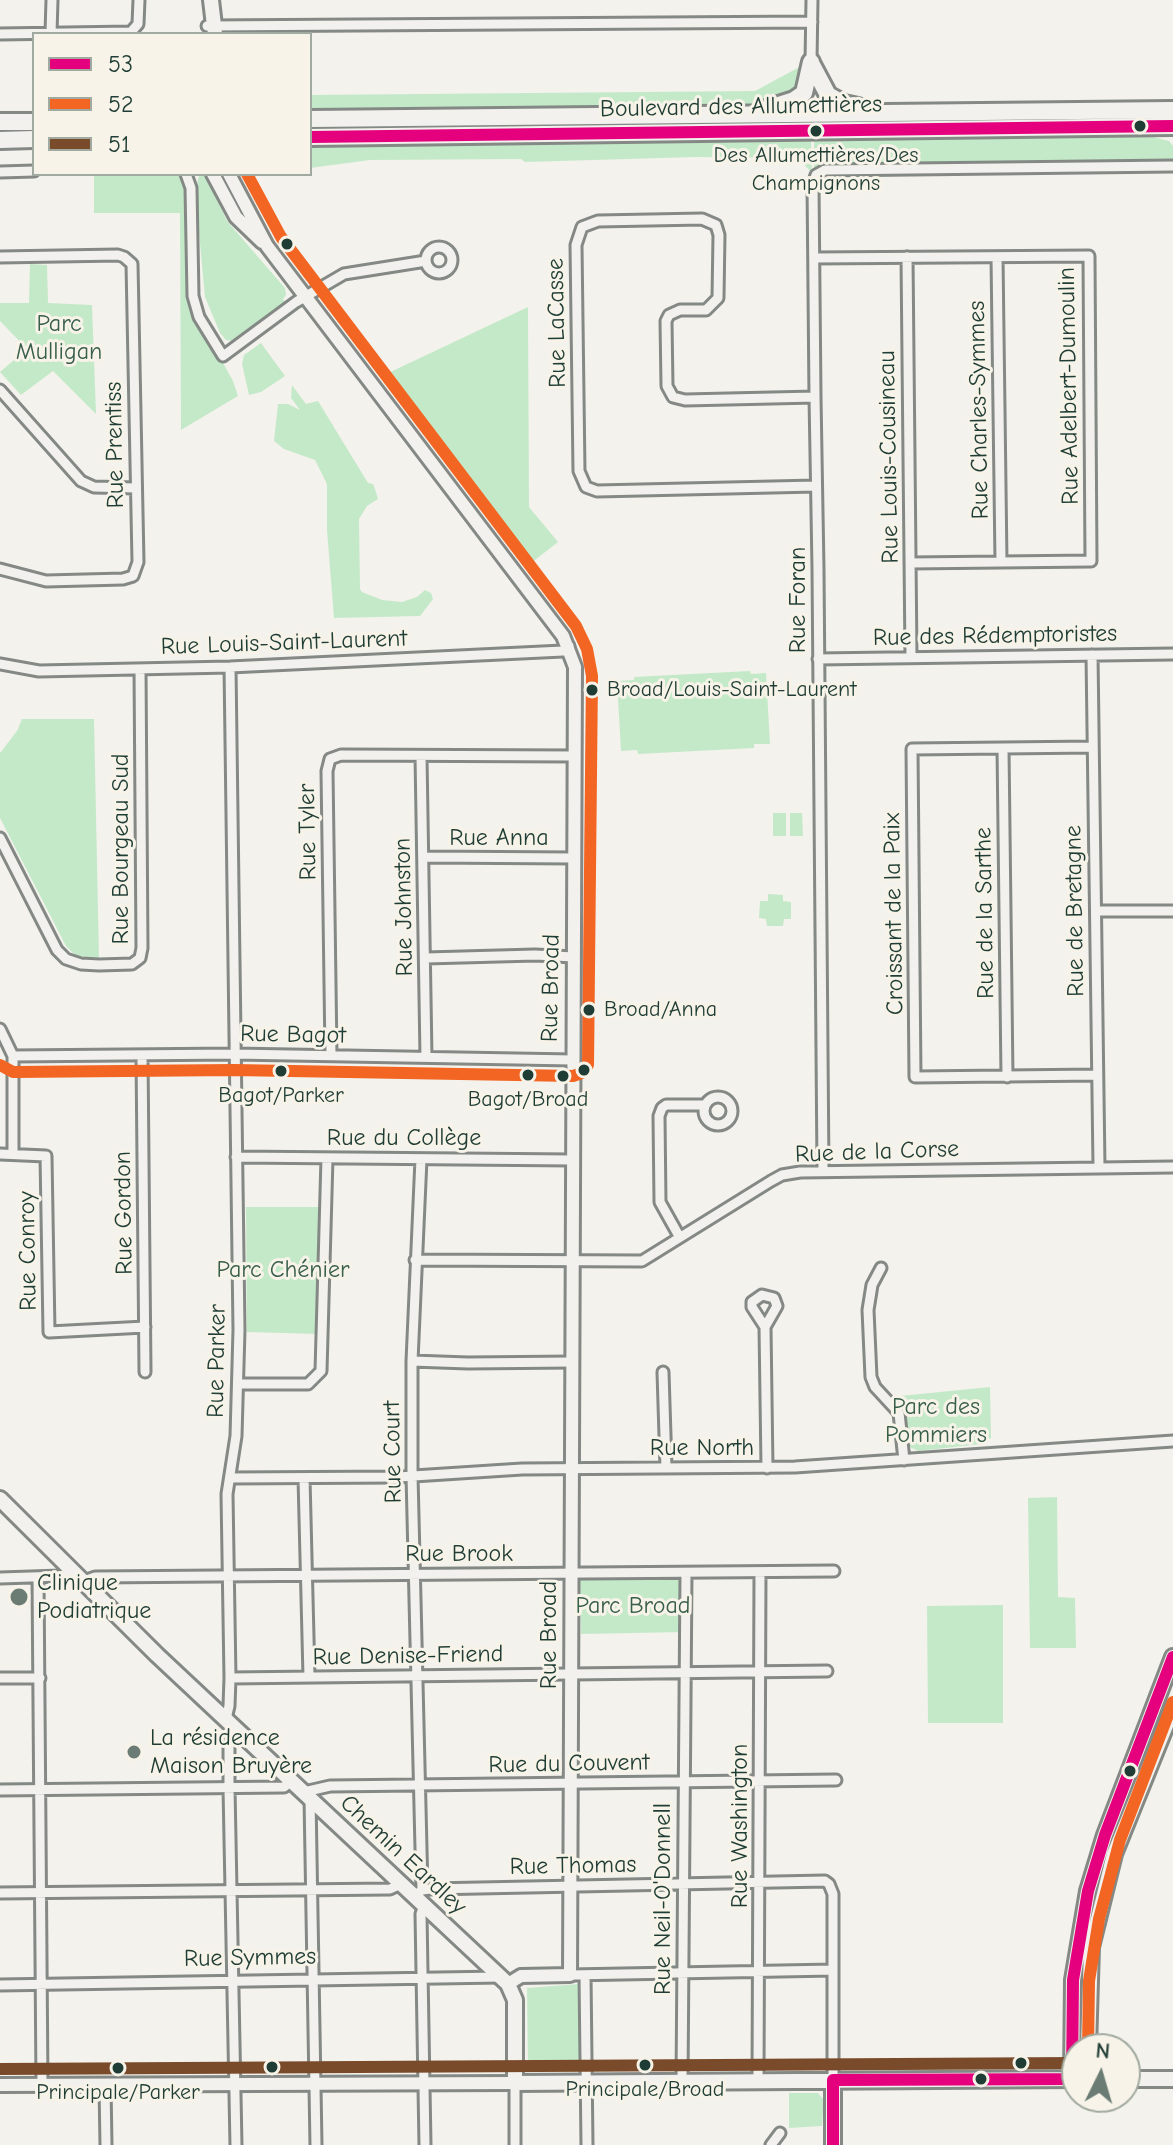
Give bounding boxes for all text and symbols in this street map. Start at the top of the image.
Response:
legend [32,32,312,176]
text: 53 [108,50,133,78]
text: 52 [108,90,134,118]
street label: Boulevard des Allumettières [600,90,882,124]
unlabelled marker [1132,118,1148,134]
marker: Des Allumettières/Des Champignons [808,123,824,139]
text: 51 [108,130,131,158]
place label: Des Allumettières/Des Champignons [714,143,918,194]
unlabelled marker [279,236,295,252]
street label: Rue LaCasse [541,258,573,388]
street label: Rue Adelbert-Dumoulin [1053,267,1085,505]
street label: Rue Charles-Symmes [963,300,995,520]
park label: Parc Mulligan [16,310,102,366]
street label: Rue Louis-Cousineau [873,350,905,564]
street label: Rue Prentiss [99,381,131,509]
street label: Rue Foran [784,547,812,653]
street label: Rue des Rédemptoristes [873,619,1117,653]
street label: Rue Louis-Saint-Laurent [160,624,408,662]
place label: Broad/Louis-Saint-Laurent [607,677,857,703]
marker: Broad/Louis-Saint-Laurent [584,682,600,698]
street label: Rue Bourgeau Sud [107,754,135,944]
street label: Rue Tyler [293,783,323,881]
street label: Croissant de la Paix [878,813,910,1015]
street label: Rue Anna [449,824,549,852]
street label: Rue de Bretagne [1059,825,1091,997]
street label: Rue de la Sarthe [969,827,1001,999]
street label: Rue Johnston [388,837,420,977]
street label: Rue Broad [536,934,566,1042]
place label: Broad/Anna [604,997,717,1023]
marker: Broad/Anna [581,1002,597,1018]
street label: Rue Bagot [240,1020,346,1050]
unlabelled marker [576,1062,592,1078]
marker: Bagot/Parker [273,1063,289,1079]
marker: Bagot/Broad [520,1067,536,1083]
unlabelled marker [555,1068,571,1084]
place label: Bagot/Parker [218,1083,344,1109]
place label: Bagot/Broad [468,1087,588,1113]
street label: Rue du Collège [327,1124,481,1152]
street label: Rue de la Corse [795,1135,959,1169]
street label: Rue Gordon [109,1151,139,1275]
street label: Rue Conroy [13,1191,43,1311]
park label: Parc Chénier [216,1256,350,1284]
street label: Rue Parker [202,1304,232,1418]
park label: Parc des Pommiers [885,1393,987,1449]
street label: Rue Court [378,1400,408,1504]
street label: Rue North [650,1434,754,1462]
street label: Rue Brook [405,1540,513,1568]
place label: Clinique Podiatrique [37,1569,151,1625]
street label: Rue Broad [535,1581,563,1689]
marker: Clinique Podiatrique [8,1586,30,1608]
park label: Parc Broad [575,1592,691,1620]
street label: Rue Denise-Friend [312,1640,504,1672]
place label: La résidence Maison Bruyère [150,1724,312,1780]
marker: La résidence Maison Bruyère [125,1743,143,1761]
street label: Rue Washington [726,1744,754,1908]
street label: Rue du Couvent [488,1748,650,1780]
unlabelled marker [1122,1763,1138,1779]
street label: Chemin Eardley [334,1789,472,1921]
street label: Rue Neil-O'Donnell [649,1803,677,1995]
street label: Rue Thomas [509,1850,637,1882]
street label: Rue Symmes [184,1942,316,1974]
north arrow [1061,2033,1141,2113]
text: N [1095,2038,1111,2065]
unlabelled marker [1013,2055,1029,2071]
marker: Principale/Broad [637,2057,653,2073]
unlabelled marker [264,2059,280,2075]
marker: Principale/Parker [110,2060,126,2076]
unlabelled marker [973,2071,989,2087]
place label: Principale/Broad [566,2077,724,2103]
place label: Principale/Parker [36,2080,200,2106]

